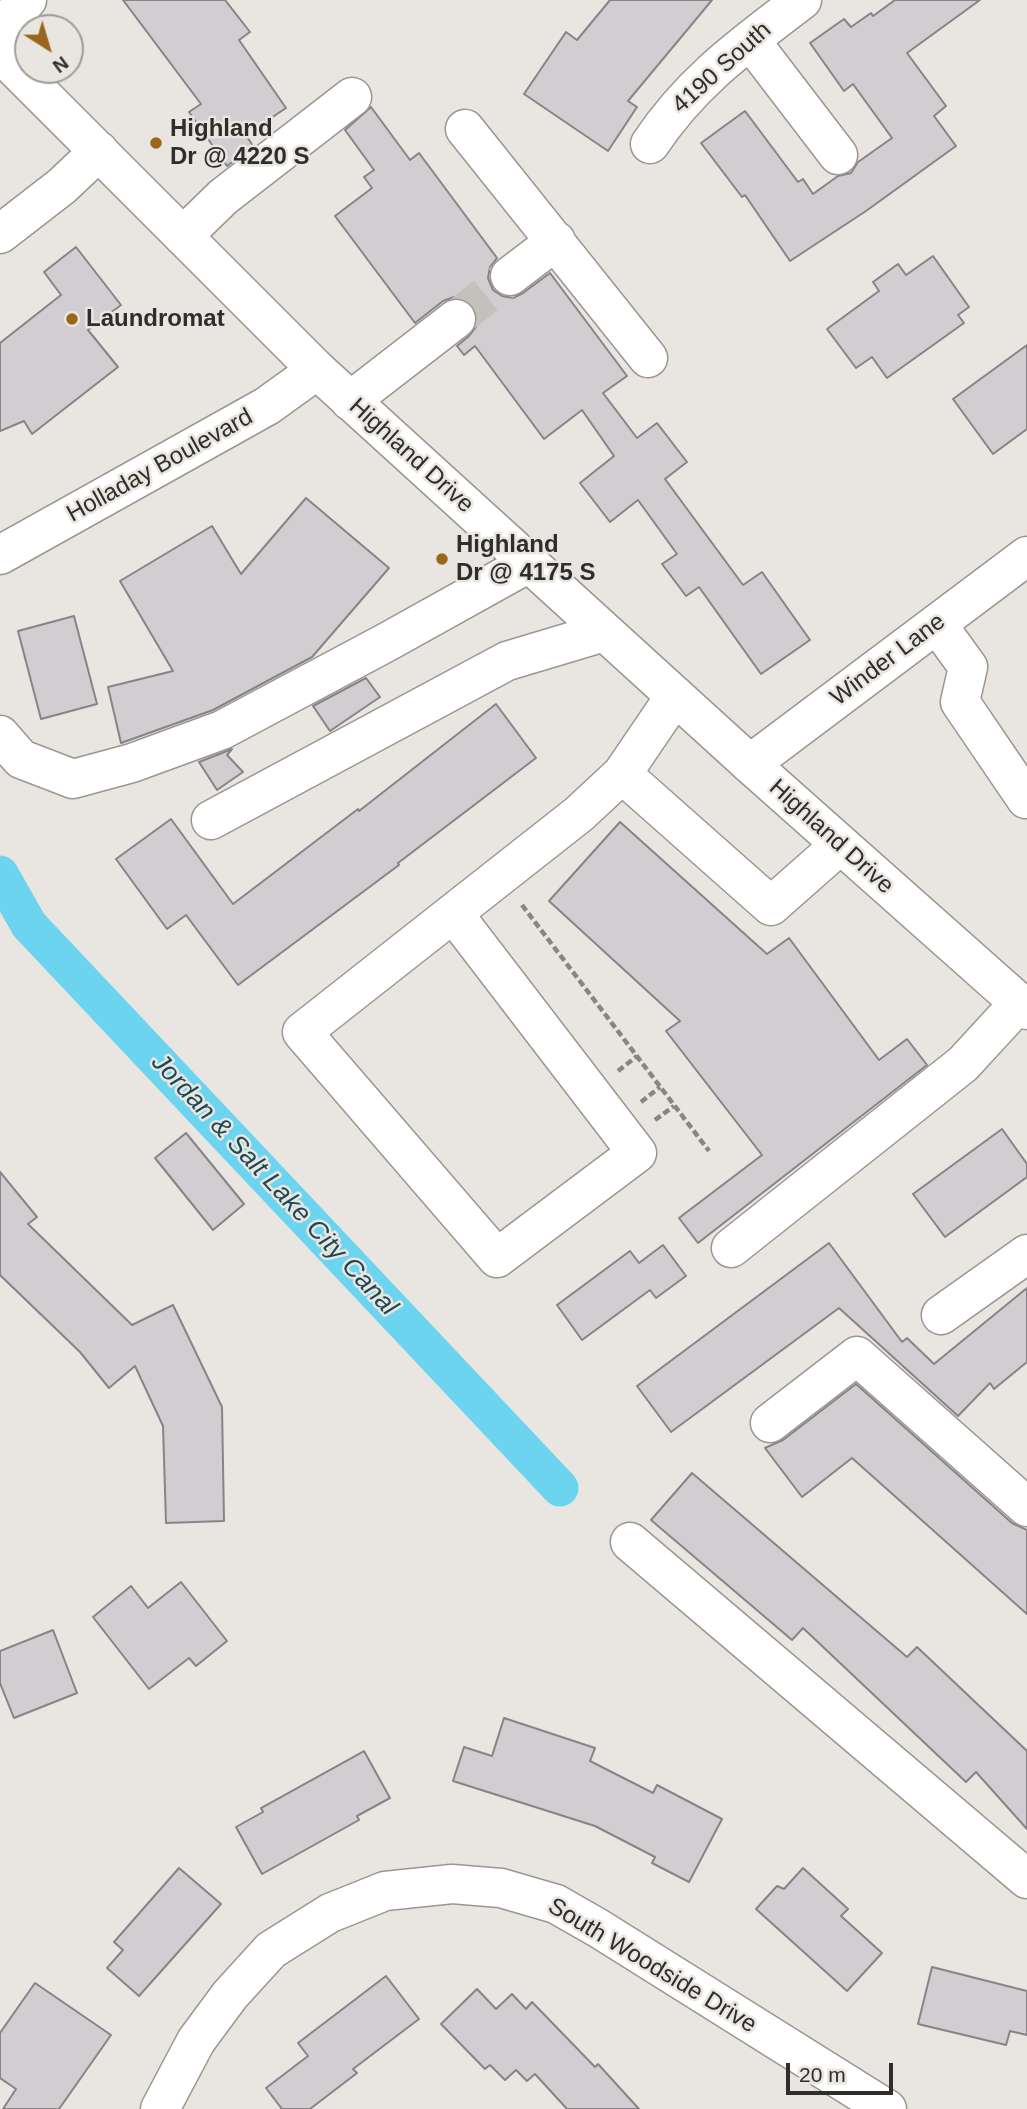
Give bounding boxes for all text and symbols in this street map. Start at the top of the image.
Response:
north arrow [14,14,84,84]
street label: 4190 South [667,16,777,120]
text: N [49,52,73,77]
place label: Highland Dr @ 4220 S [170,115,309,171]
marker: Highland Dr @ 4220 S [148,135,164,151]
place label: Laundromat [86,305,225,333]
marker: Laundromat [64,311,80,327]
street label: Highland Drive [343,393,479,519]
street label: Holladay Boulevard [62,403,258,529]
place label: Highland Dr @ 4175 S [456,531,595,587]
marker: Highland Dr @ 4175 S [434,551,450,567]
street label: Winder Lane [825,608,951,712]
street label: Highland Drive [763,774,899,900]
water label: Jordan & Salt Lake City Canal [144,1048,404,1322]
street label: South Woodside Drive [542,1892,762,2040]
scale bar [789,2050,896,2094]
text: 20 m [799,2063,846,2086]

